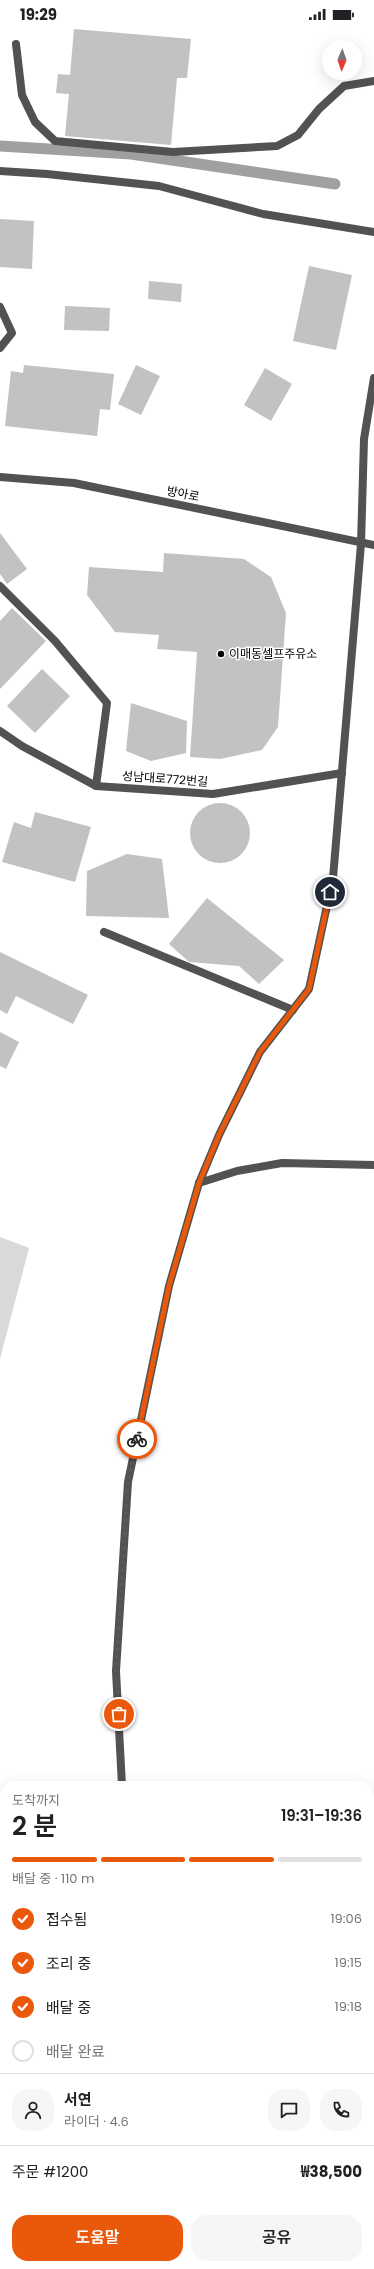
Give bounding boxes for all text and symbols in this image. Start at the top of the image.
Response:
text: 19:29 [20,4,57,25]
north arrow [322,40,362,80]
map controls [322,40,362,80]
street label: 방아로 [165,482,201,505]
place label: 이매동셀프주유소 [229,645,317,662]
marker: 이매동셀프주유소 [216,649,226,659]
street label: 성남대로772번길 [121,767,209,790]
pin [313,875,347,909]
icon: home [319,881,341,903]
courier [117,1419,157,1459]
icon: bike [126,1428,148,1450]
pin [102,1697,136,1731]
icon: bag [108,1703,130,1725]
text: 도착까지 [12,1791,60,1810]
text: 19:31–19:36 [281,1805,362,1826]
text: 2 분 [12,1808,57,1844]
text: 배달 중 · 110 m [12,1869,94,1888]
icon: check [12,1908,34,1930]
text: 접수됨 [46,1909,87,1930]
text: 19:06 [330,1909,362,1928]
icon: check [12,1952,34,1974]
text: 조리 중 [46,1953,91,1974]
text: 19:15 [335,1953,362,1972]
icon: check [12,1996,34,2018]
text: 배달 중 [46,1997,91,2018]
text: 19:18 [335,1997,362,2016]
text: 배달 완료 [46,2041,105,2062]
button: person [12,2089,54,2131]
text: 서연 [64,2089,92,2110]
button: chat [268,2089,310,2131]
button: phone [320,2089,362,2131]
text: 라이더 · 4.6 [64,2112,129,2131]
text: 주문 #1200 [12,2161,88,2182]
text: ₩38,500 [301,2161,362,2182]
button: 도움말 [12,2215,183,2261]
button: 공유 [191,2215,362,2261]

